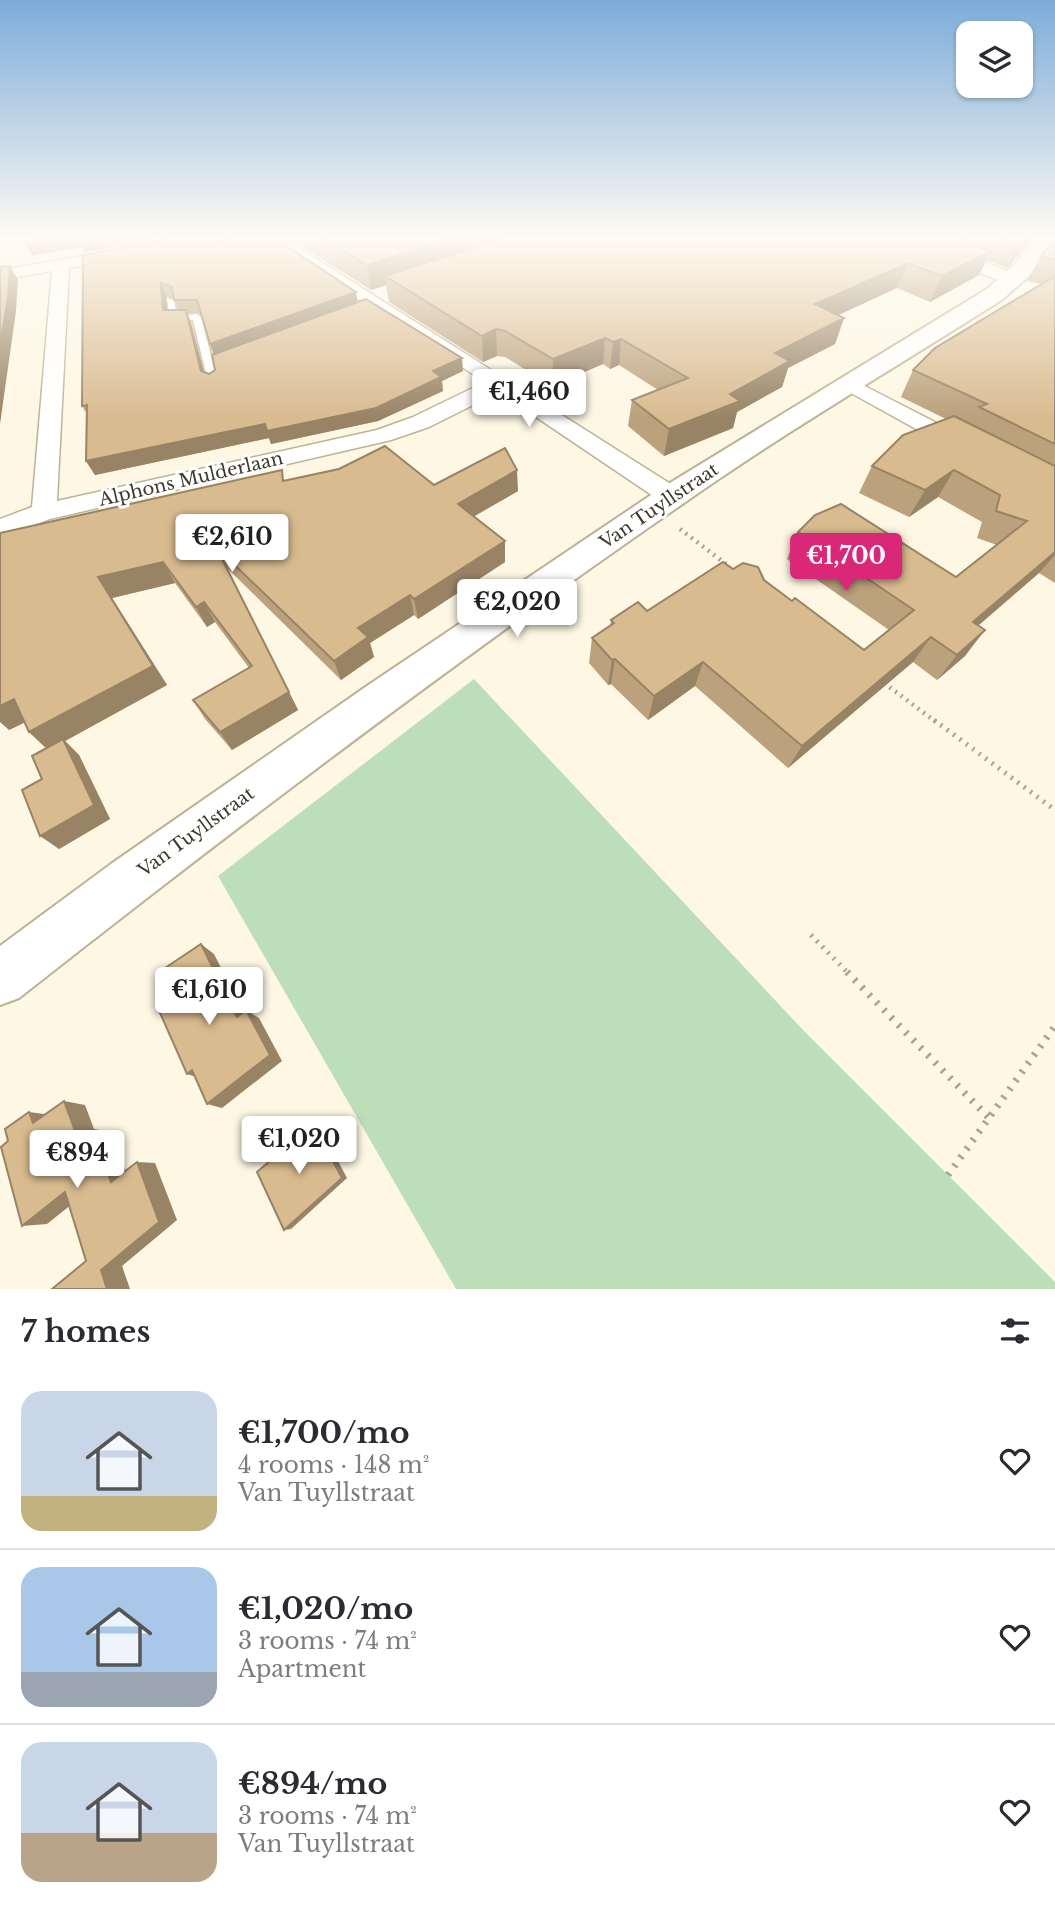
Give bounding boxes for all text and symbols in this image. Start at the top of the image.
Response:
map controls [956,21,1033,98]
button: layers [956,21,1033,98]
pin: €1,460 [472,370,586,429]
text: €1,460 [488,378,570,406]
street label: Alphons Mulderlaan [96,447,285,511]
street label: Van Tuyllstraat [595,458,723,554]
pin: €2,610 [175,514,289,574]
text: €2,610 [191,523,273,551]
pin: €1,700 [789,534,903,593]
text: €1,700 [806,542,886,570]
pin: €2,020 [460,580,574,639]
text: €2,020 [473,588,561,616]
street label: Van Tuyllstraat [133,782,259,882]
pin: €1,610 [152,968,266,1027]
text: €1,610 [171,976,247,1004]
pin: €1,020 [242,1116,356,1176]
text: €1,020 [258,1125,340,1153]
pin: €894 [36,1130,118,1190]
text: €894 [46,1139,108,1167]
icon: filters [996,1312,1034,1350]
text: 7 homes [21,1313,150,1350]
text: €1,700/mo [238,1414,409,1451]
icon: home [77,1419,161,1503]
icon: heart [996,1442,1034,1480]
text: 4 rooms · 148 m² [238,1451,429,1479]
text: Van Tuyllstraat [238,1479,415,1507]
text: €1,020/mo [238,1590,413,1627]
icon: home [77,1595,161,1679]
icon: heart [996,1618,1034,1656]
text: 3 rooms · 74 m² [238,1627,417,1655]
text: Apartment [238,1655,366,1683]
text: €894/mo [238,1765,387,1802]
icon: home [77,1770,161,1854]
icon: heart [996,1793,1034,1831]
text: 3 rooms · 74 m² [238,1802,417,1830]
text: Van Tuyllstraat [238,1830,415,1858]

